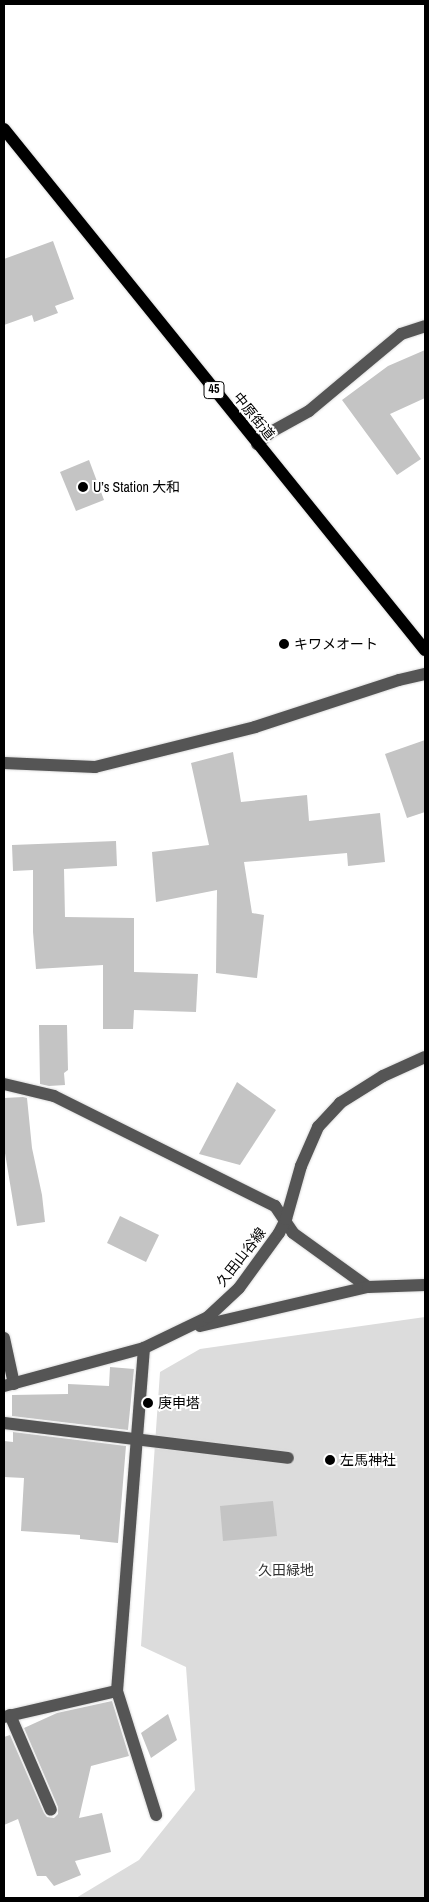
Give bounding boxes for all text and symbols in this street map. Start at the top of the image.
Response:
road number: 45 [203,380,225,400]
street label: 中原街道 [230,389,278,443]
place label: U’s Station 大和 [93,479,180,495]
marker: U’s Station 大和 [77,481,89,493]
place label: キワメオート [294,636,378,652]
marker: キワメオート [278,638,290,650]
street label: 久田山谷線 [213,1224,269,1290]
place label: 庚申塔 [158,1395,200,1411]
marker: 庚申塔 [142,1397,154,1409]
place label: 左馬神社 [340,1452,396,1468]
marker: 左馬神社 [324,1454,336,1466]
park label: 久田緑地 [258,1562,314,1578]

